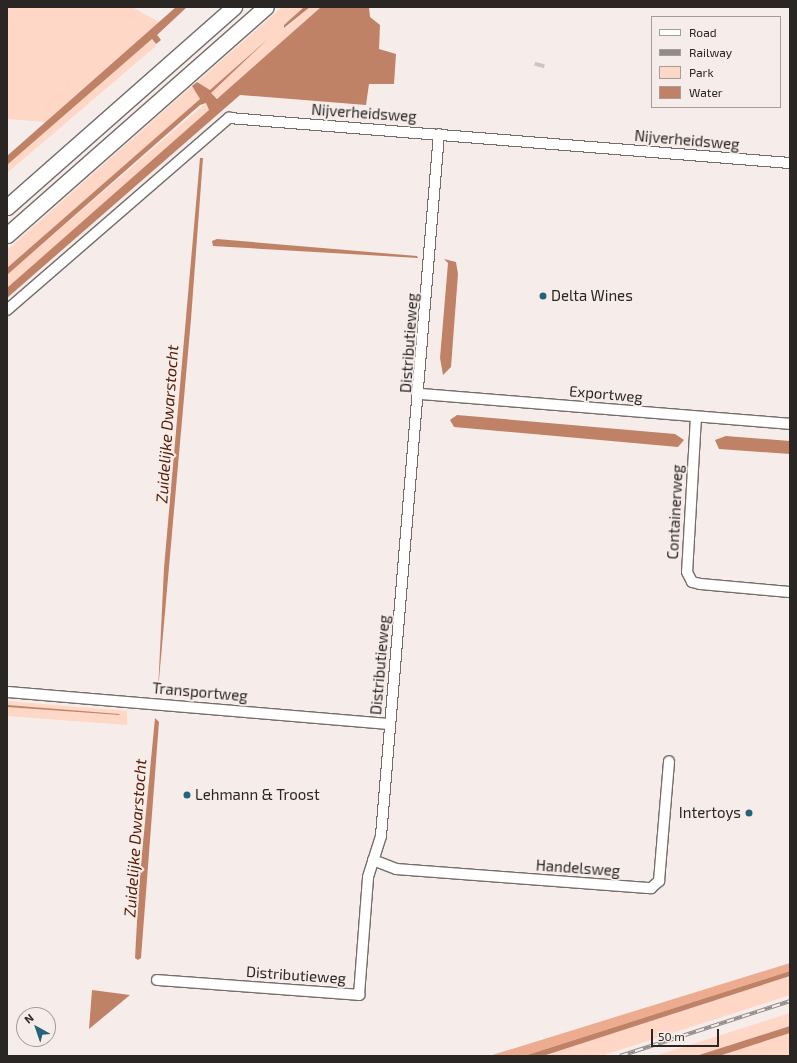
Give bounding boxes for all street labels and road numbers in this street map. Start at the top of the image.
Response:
street label: Nijverheidsweg [311,100,417,126]
street label: Nijverheidsweg [634,126,740,154]
street label: Distributieweg [397,292,421,394]
street label: Exportweg [568,382,644,406]
street label: Containerweg [664,464,686,560]
street label: Distributieweg [367,614,393,716]
street label: Transportweg [152,679,248,705]
street label: Handelsweg [535,856,621,880]
street label: Distributieweg [245,963,347,987]

